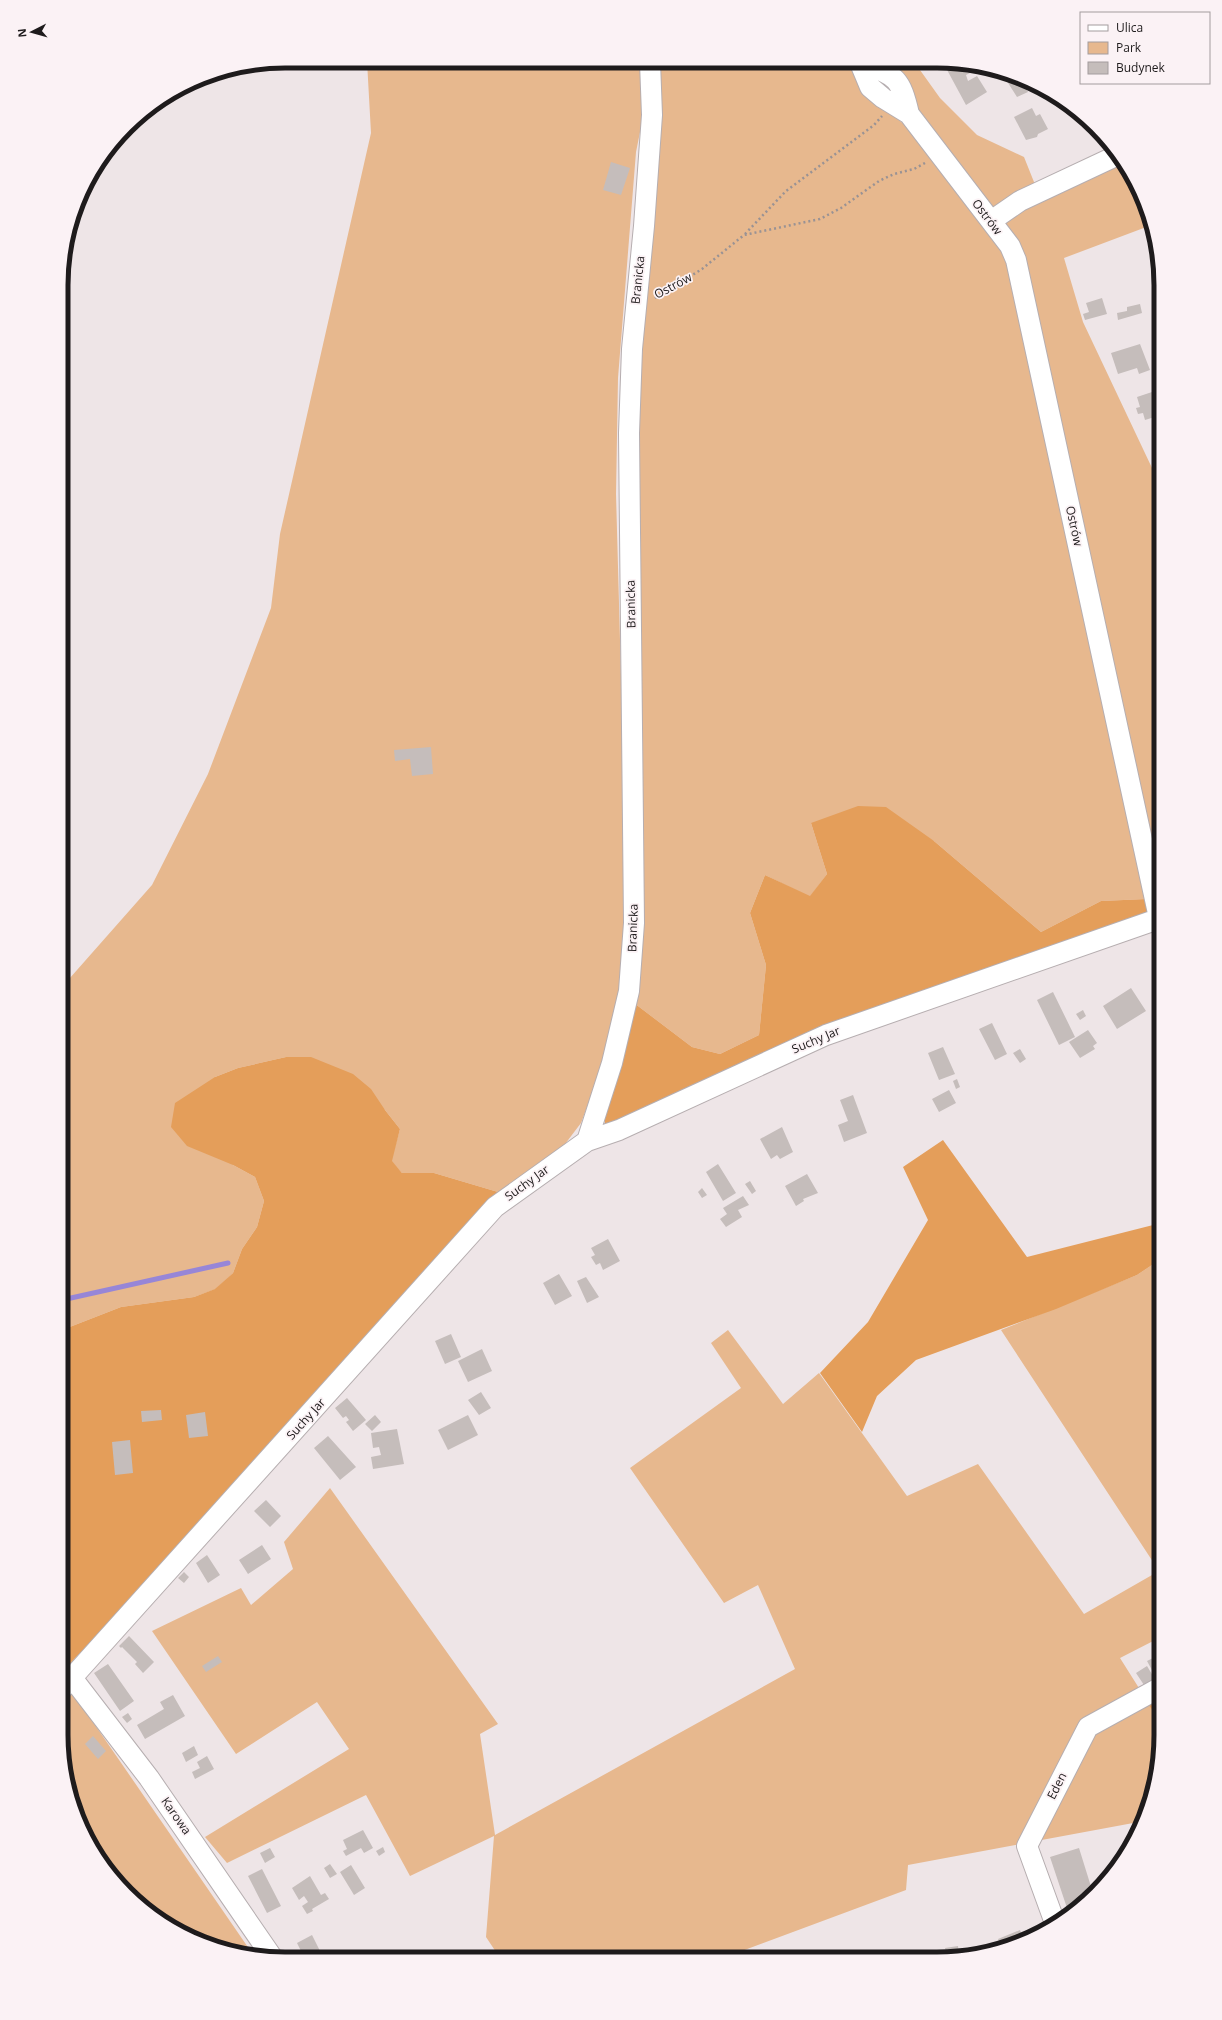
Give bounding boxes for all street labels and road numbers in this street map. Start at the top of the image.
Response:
street label: Ostrów [968,195,1007,239]
street label: Branicka [627,255,648,305]
street label: Ostrów [651,268,695,303]
street label: Ostrów [1062,504,1087,548]
street label: Branicka [622,580,639,628]
street label: Branicka [623,903,642,952]
street label: Suchy Jar [789,1022,843,1057]
street label: Suchy Jar [501,1161,552,1204]
street label: Suchy Jar [282,1394,329,1443]
street label: Eden [1043,1769,1071,1802]
street label: Karowa [157,1794,195,1838]

